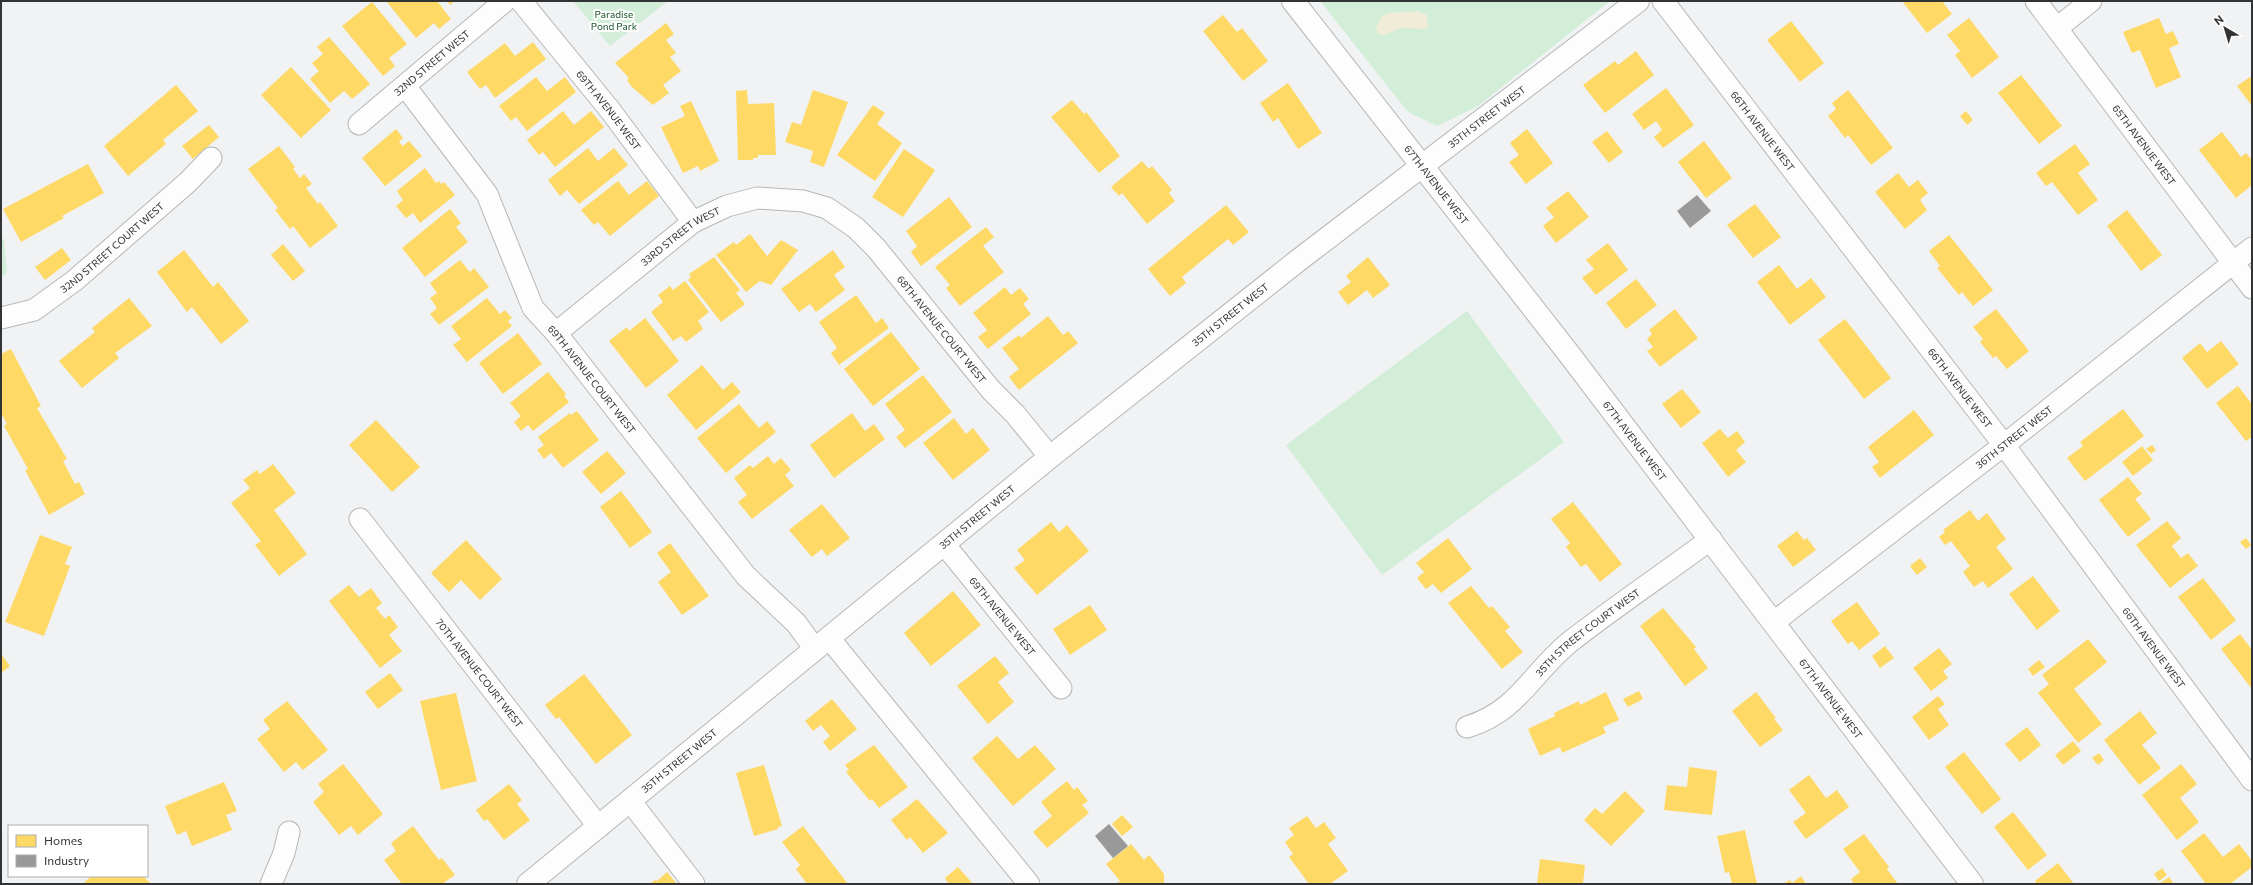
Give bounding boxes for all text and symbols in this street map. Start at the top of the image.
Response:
park label: Paradise Pond Park [591,8,638,32]
north arrow [2205,8,2245,48]
text: N [2211,12,2226,27]
street label: 32ND STREET WEST [391,27,472,98]
street label: 69TH AVENUE WEST [574,68,644,153]
street label: 35TH STREET WEST [1445,83,1528,150]
street label: 66TH AVENUE WEST [1728,89,1798,174]
street label: 65TH AVENUE WEST [2110,102,2179,188]
street label: 67TH AVENUE WEST [1402,143,1472,227]
street label: 32ND STREET COURT WEST [58,199,167,295]
street label: 33RD STREET WEST [638,204,722,268]
street label: 68TH AVENUE COURT WEST [895,273,989,386]
street label: 35TH STREET WEST [1189,280,1271,348]
street label: 69TH AVENUE COURT WEST [546,322,639,436]
street label: 66TH AVENUE WEST [1926,346,1995,431]
street label: 67TH AVENUE WEST [1601,398,1669,483]
street label: 36TH STREET WEST [1973,403,2055,471]
street label: 35TH STREET WEST [937,482,1018,551]
street label: 69TH AVENUE WEST [967,575,1038,658]
street label: 35TH STREET COURT WEST [1533,586,1643,679]
street label: 66TH AVENUE WEST [2120,605,2188,691]
street label: 70TH AVENUE COURT WEST [434,616,526,730]
street label: 67TH AVENUE WEST [1797,656,1866,741]
street label: 35TH STREET WEST [639,726,720,795]
legend [8,825,148,877]
text: Homes [44,833,82,847]
text: Industry [44,853,89,867]

